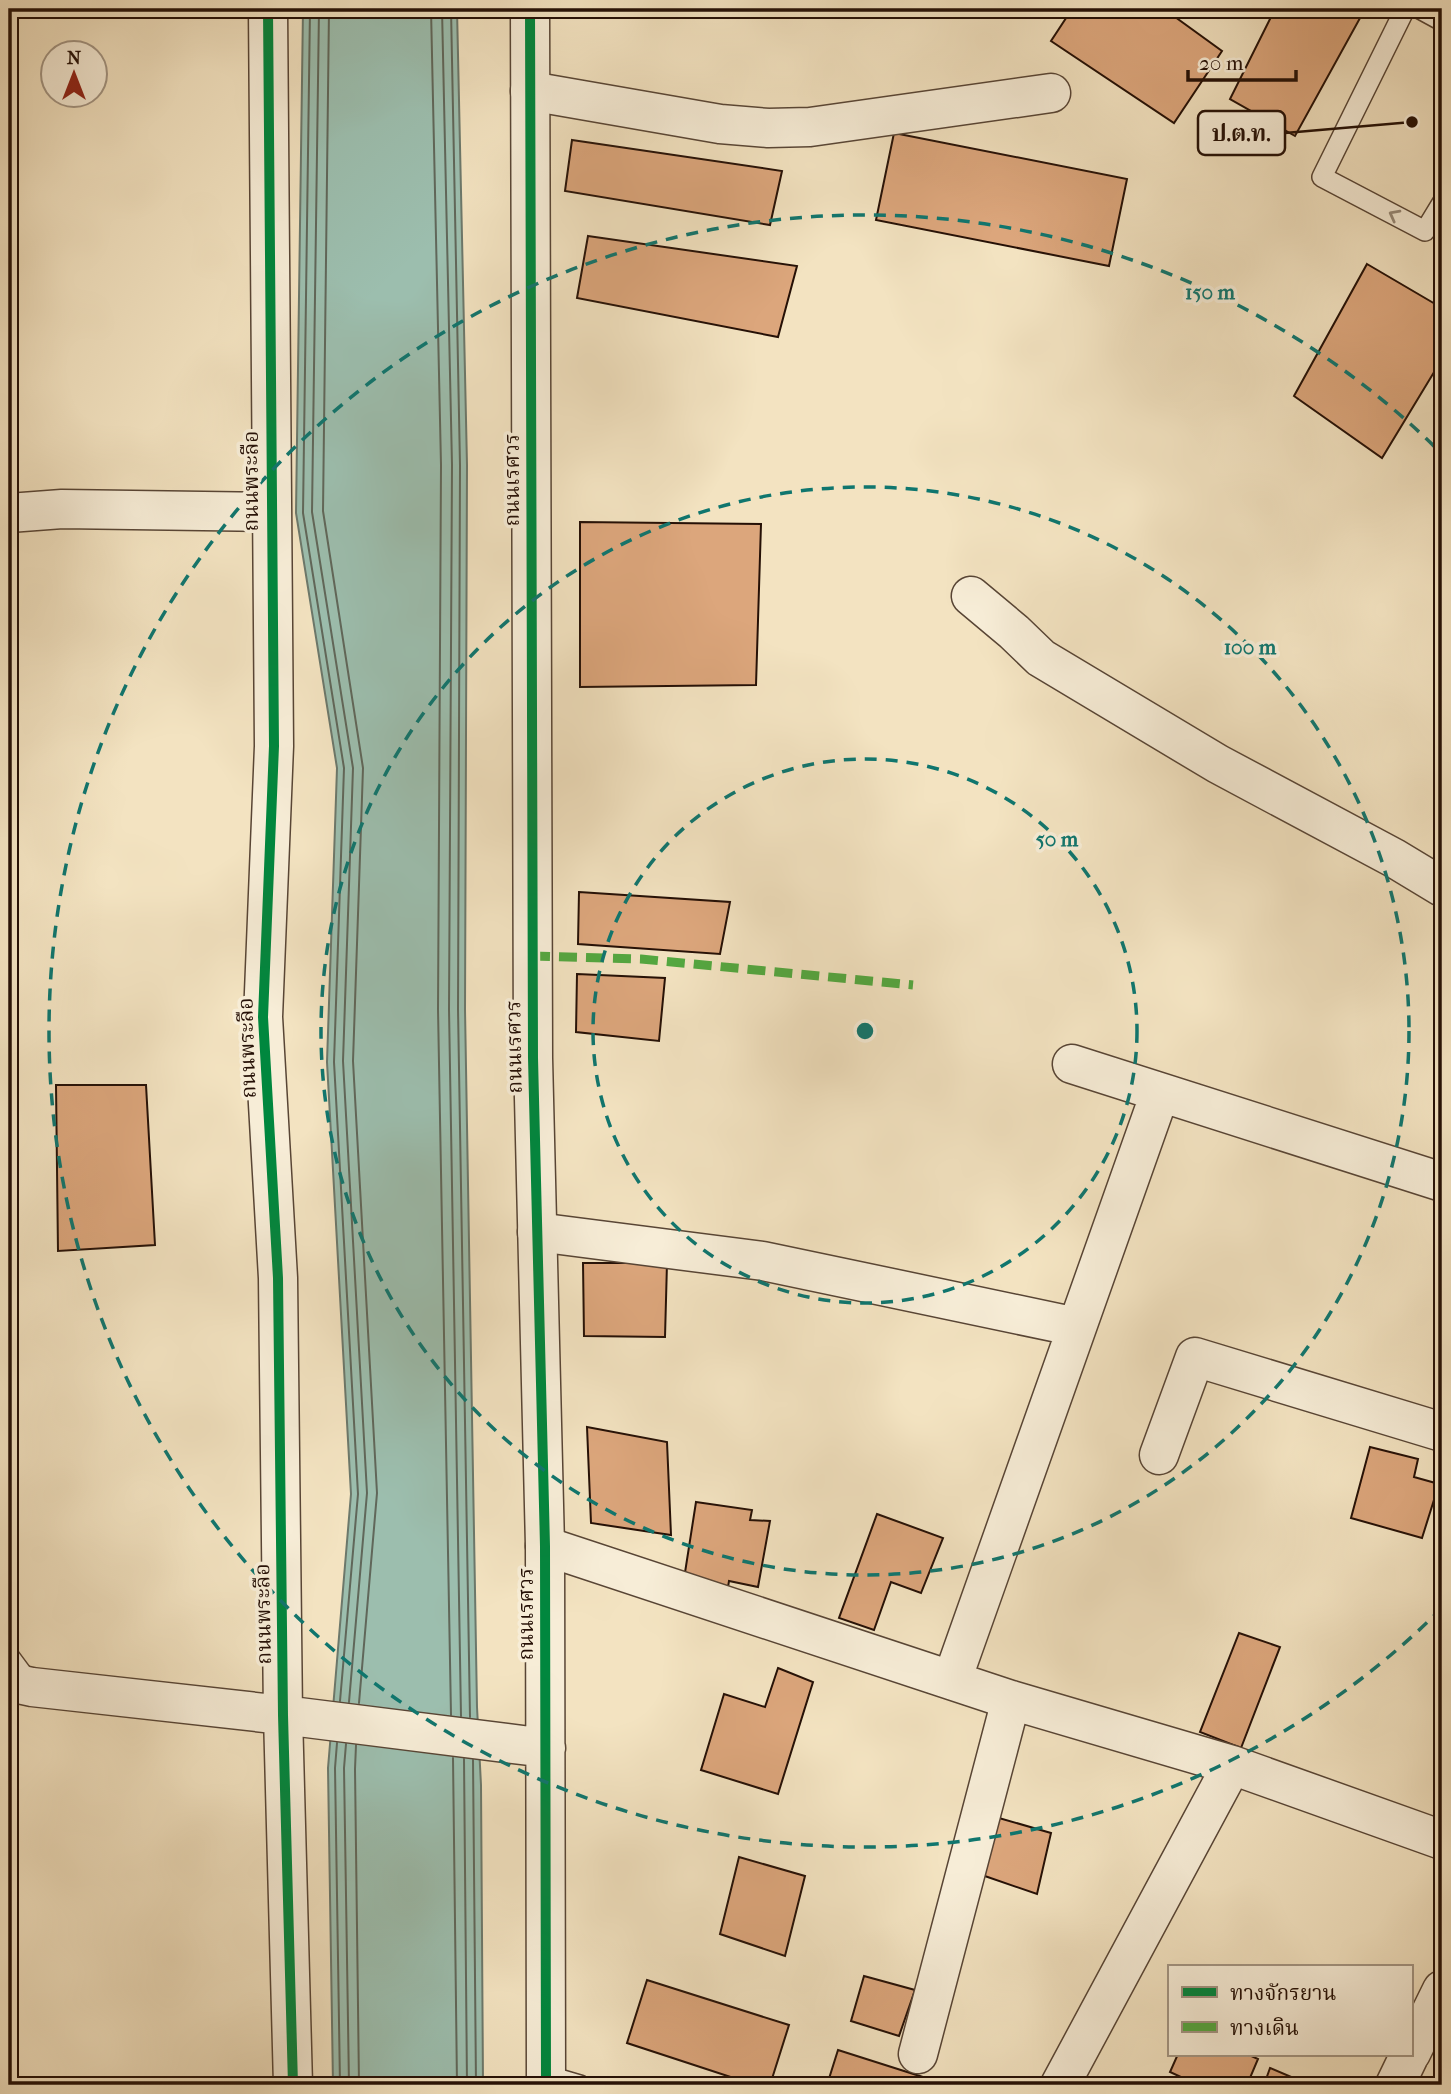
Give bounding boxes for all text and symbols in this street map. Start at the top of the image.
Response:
north arrow [38,38,108,108]
scale bar [1188,38,1297,82]
text: N [67,47,82,69]
text: 20 m [1199,51,1244,75]
callout: ป.ต.ท. [1198,111,1285,155]
text: ป.ต.ท. [1211,120,1271,147]
one-way arrow [1388,210,1401,223]
text: 150 m [1185,280,1236,304]
street label: ถนนพระลือ [239,430,263,532]
street label: ถนนเรศวร [500,433,524,527]
text: 100 m [1224,635,1277,659]
text: 50 m [1036,827,1079,851]
street label: ถนนพระลือ [233,997,261,1099]
street label: ถนนเรศวร [501,1000,527,1094]
centre of rings [853,1019,877,1043]
street label: ถนนพระลือ [250,1563,276,1665]
street label: ถนนเรศวร [514,1567,538,1661]
legend [1168,1965,1412,2056]
text: ทางจักรยาน [1230,1981,1337,2005]
text: ทางเดิน [1230,2016,1299,2040]

